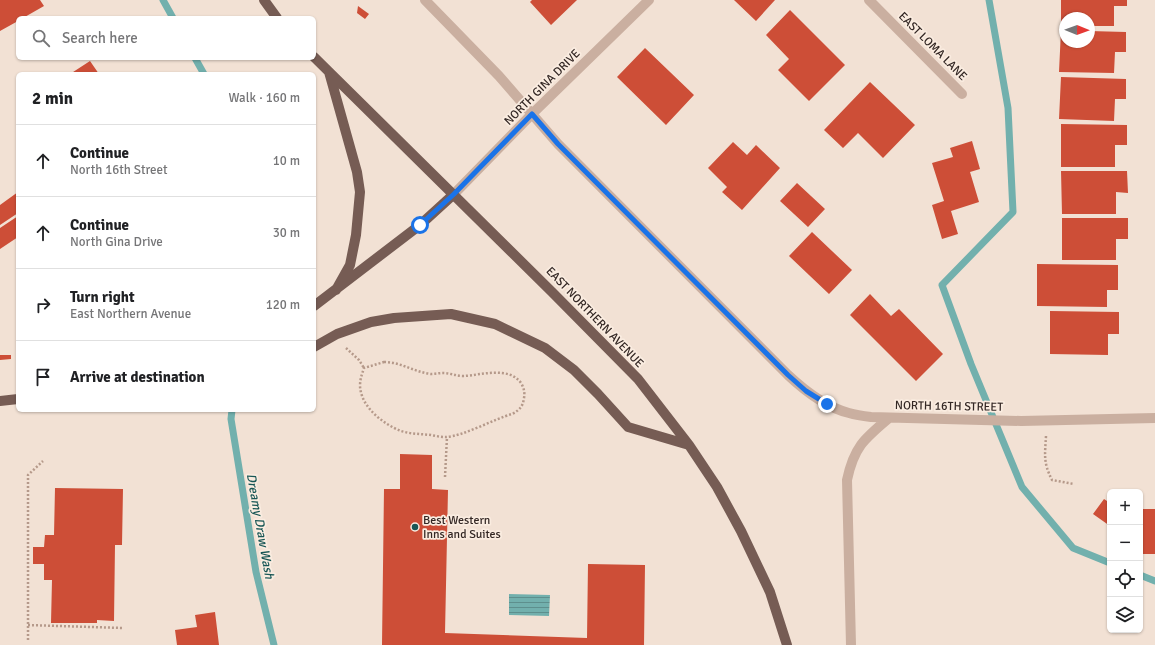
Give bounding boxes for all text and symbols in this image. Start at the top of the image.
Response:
street label: EAST LOMA LANE [895,9,970,84]
north arrow [1059,12,1095,48]
search box [16,16,316,60]
icon: search [30,27,52,49]
text: Search here [62,29,138,47]
street label: NORTH GINA DRIVE [501,46,584,128]
text: 2 min [32,88,73,109]
text: Walk · 160 m [229,90,300,106]
text: Continue [70,144,129,162]
icon: ahead [32,150,54,172]
text: 10 m [273,153,300,169]
text: North 16th Street [70,162,168,178]
text: Continue [70,216,129,234]
route start [411,216,429,234]
icon: ahead [32,222,54,244]
text: 30 m [273,225,300,241]
text: North Gina Drive [70,234,163,250]
street label: EAST NORTHERN AVENUE [543,264,647,371]
text: Turn right [70,288,135,306]
icon: right [32,294,54,316]
text: 120 m [266,297,300,313]
text: East Northern Avenue [70,306,191,322]
icon: arrive [32,366,54,388]
text: Arrive at destination [70,368,205,386]
route end [818,395,836,413]
street label: NORTH 16TH STREET [895,398,1003,415]
water label: Dreamy Draw Wash [243,472,277,581]
map controls [1107,489,1143,633]
button: + [1107,489,1143,525]
place label: Best Western Inns and Suites [423,513,501,542]
marker: Best Western Inns and Suites [410,522,420,532]
button: − [1107,525,1143,561]
button: locate [1107,561,1143,597]
button: layers [1107,597,1143,633]

